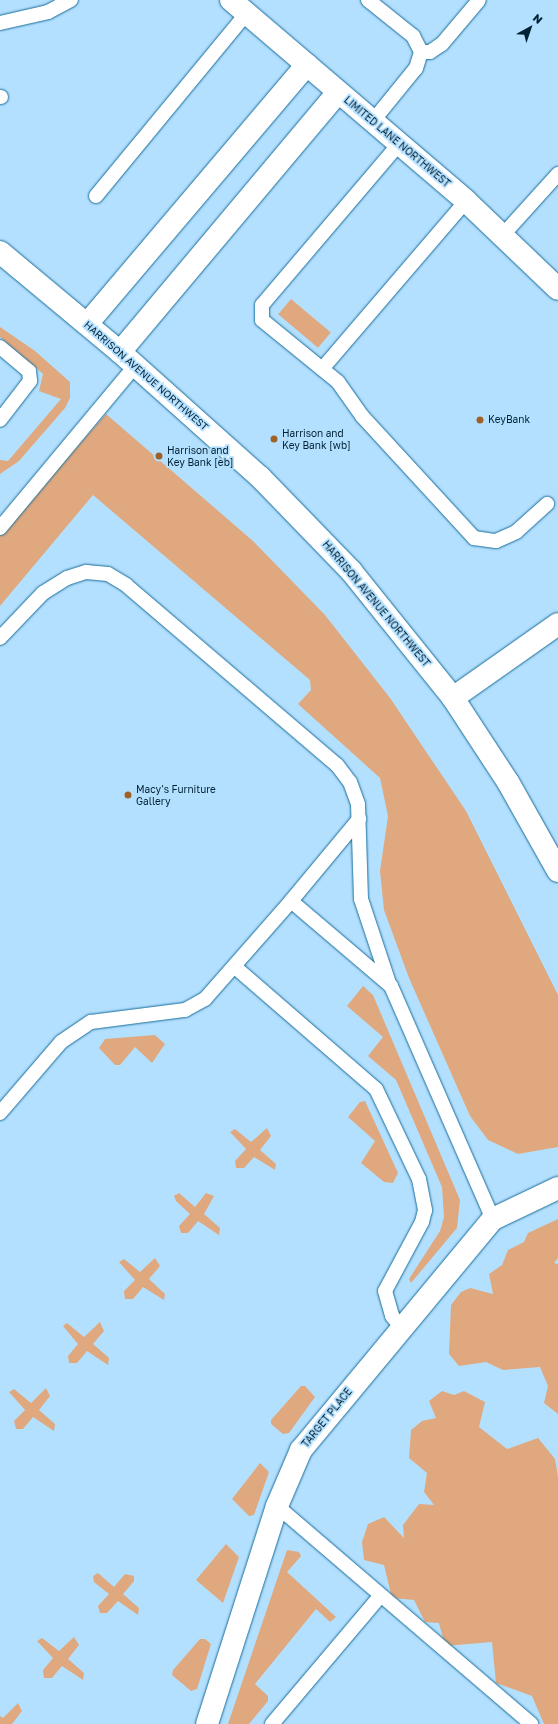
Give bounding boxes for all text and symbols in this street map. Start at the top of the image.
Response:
north arrow [510,8,550,48]
text: N [531,11,545,26]
street label: LIMITED LANE NORTHWEST [341,94,453,190]
street label: HARRISON AVENUE NORTHWEST [81,319,211,433]
place label: KeyBank [488,414,530,426]
marker: KeyBank [475,415,485,425]
place label: Harrison and Key Bank [wb] [282,427,351,450]
marker: Harrison and Key Bank [wb] [269,434,279,444]
place label: Harrison and Key Bank [eb] [167,444,234,468]
marker: Harrison and Key Bank [eb] [154,451,164,461]
street label: HARRISON AVENUE NORTHWEST [320,539,432,669]
place label: Macy's Furniture Gallery [136,783,216,806]
marker: Macy's Furniture Gallery [123,790,133,800]
street label: TARGET PLACE [299,1386,355,1450]

